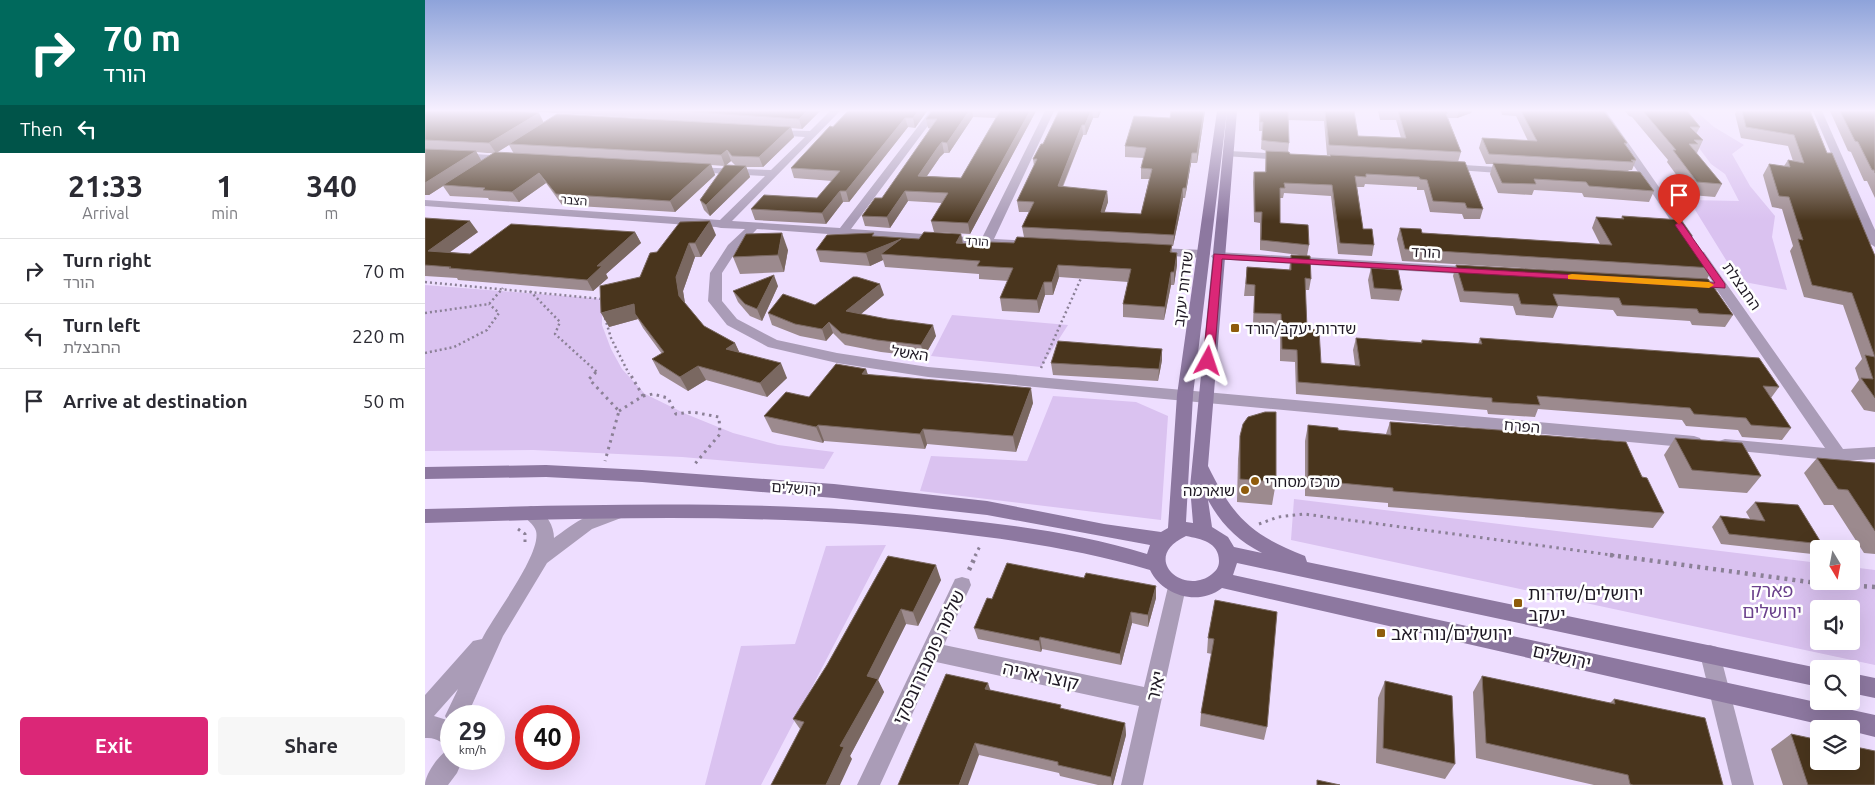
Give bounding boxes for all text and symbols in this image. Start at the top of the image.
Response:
text: 70 m [103,18,181,58]
icon: right [20,20,85,85]
text: הורד [103,61,147,86]
icon: left [73,115,101,143]
text: Then [20,118,63,140]
text: 21:33 [68,169,143,203]
text: 1 [216,169,233,203]
text: 340 [306,169,357,203]
pin [1658,174,1700,225]
icon: arrive [1665,181,1693,209]
street label: הצבר [560,193,588,207]
text: Arrival [82,204,129,222]
text: min [211,204,238,222]
text: m [325,204,338,222]
street label: הורד [965,234,989,248]
street label: הורד [1411,243,1441,261]
text: Turn right [63,249,151,271]
street label: שדרות יעקב [1170,250,1196,328]
icon: right [20,257,48,285]
street label: החבצלת [1719,259,1765,313]
text: 70 m [363,260,405,282]
text: הורד [63,273,95,291]
text: Turn left [63,314,141,336]
place label: שדרות יעקב/הורד [1245,320,1356,337]
icon: left [20,322,48,350]
marker: שדרות יעקב/הורד [1229,322,1241,334]
text: 220 m [352,325,405,347]
position arrow [1181,334,1233,386]
text: החבצלת [63,338,121,356]
street label: האשל [890,342,930,364]
icon: arrive [20,387,48,415]
text: Arrive at destination [63,390,248,412]
text: 50 m [363,390,405,412]
street label: הפרח [1503,416,1541,436]
place label: מרכז מסחרי [1265,473,1340,490]
marker: מרכז מסחרי [1249,475,1261,487]
street label: ירושלים [771,478,821,498]
place label: שוארמה [1183,482,1235,499]
marker: שוארמה [1239,484,1251,496]
north arrow [1810,540,1860,590]
map controls [1810,540,1860,770]
park label: פארק ירושלים [1742,580,1802,621]
place label: ירושלים/שדרות יעקב [1528,583,1643,624]
street label: שלמה פומבורובסקי [888,587,968,727]
marker: ירושלים/שדרות יעקב [1512,597,1524,609]
button: sound [1810,600,1860,650]
place label: ירושלים/נוה זאב [1391,623,1512,643]
marker: ירושלים/נוה זאב [1375,627,1387,639]
street label: ירושלים [1531,640,1593,672]
street label: קוצר אריה [1001,657,1081,693]
button: search [1810,660,1860,710]
street label: יאיר [1142,669,1168,703]
speed limit sign: 40 [515,705,580,770]
button: Exit [20,717,208,775]
button: Share [218,717,405,775]
text: 29 [458,717,487,745]
button: layers [1810,720,1860,770]
text: km/h [459,743,486,756]

